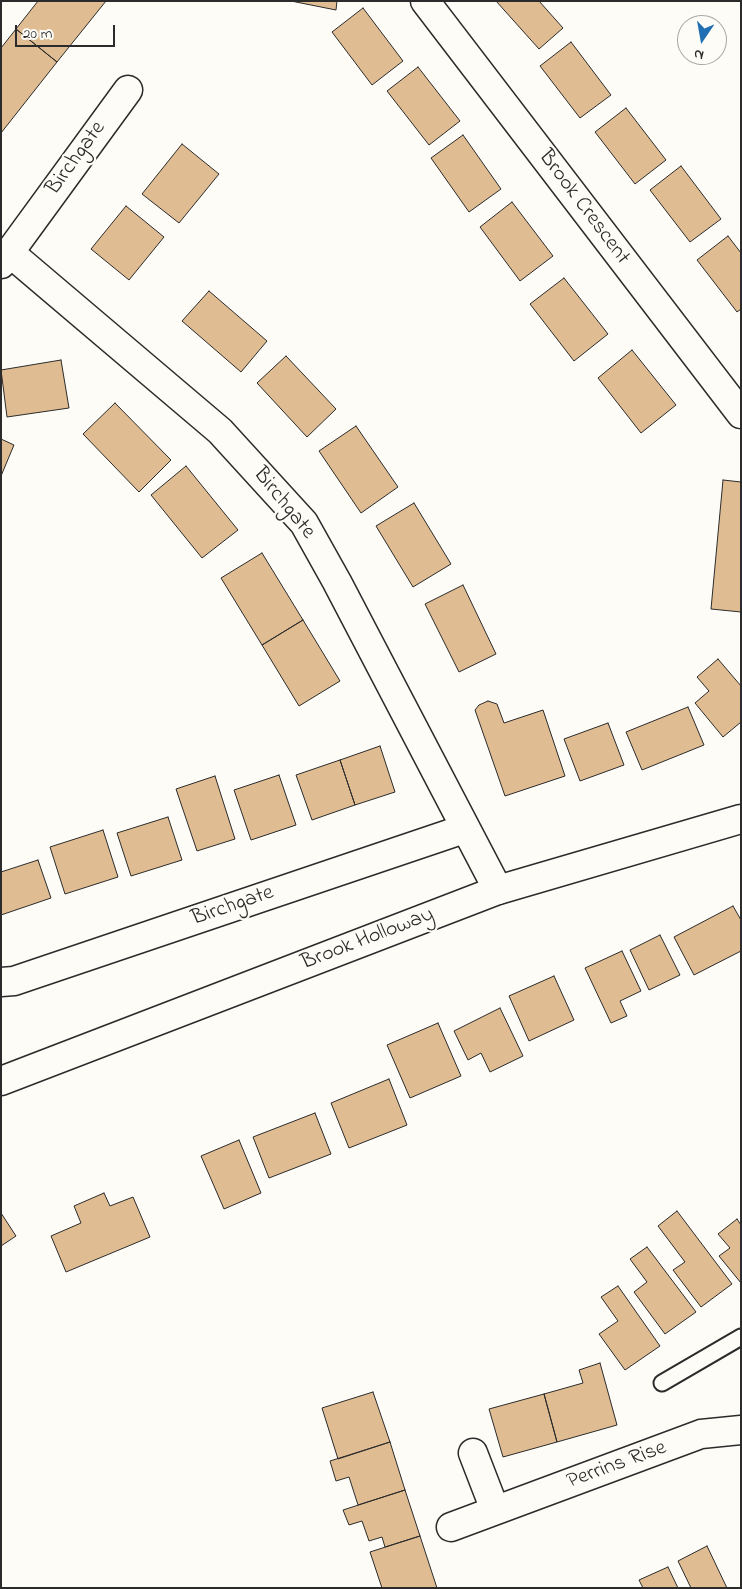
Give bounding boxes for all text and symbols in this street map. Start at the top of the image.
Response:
scale bar [18,15,118,47]
north arrow [677,15,727,65]
text: 20 m [23,23,52,45]
text: N [692,43,706,65]
street label: Birchgate [41,117,113,201]
street label: Brook Crescent [531,145,635,271]
street label: Birchgate [246,463,320,545]
street label: Birchgate [189,881,277,933]
street label: Brook Holloway [298,903,438,977]
street label: Perrins Rise [564,1436,670,1496]

